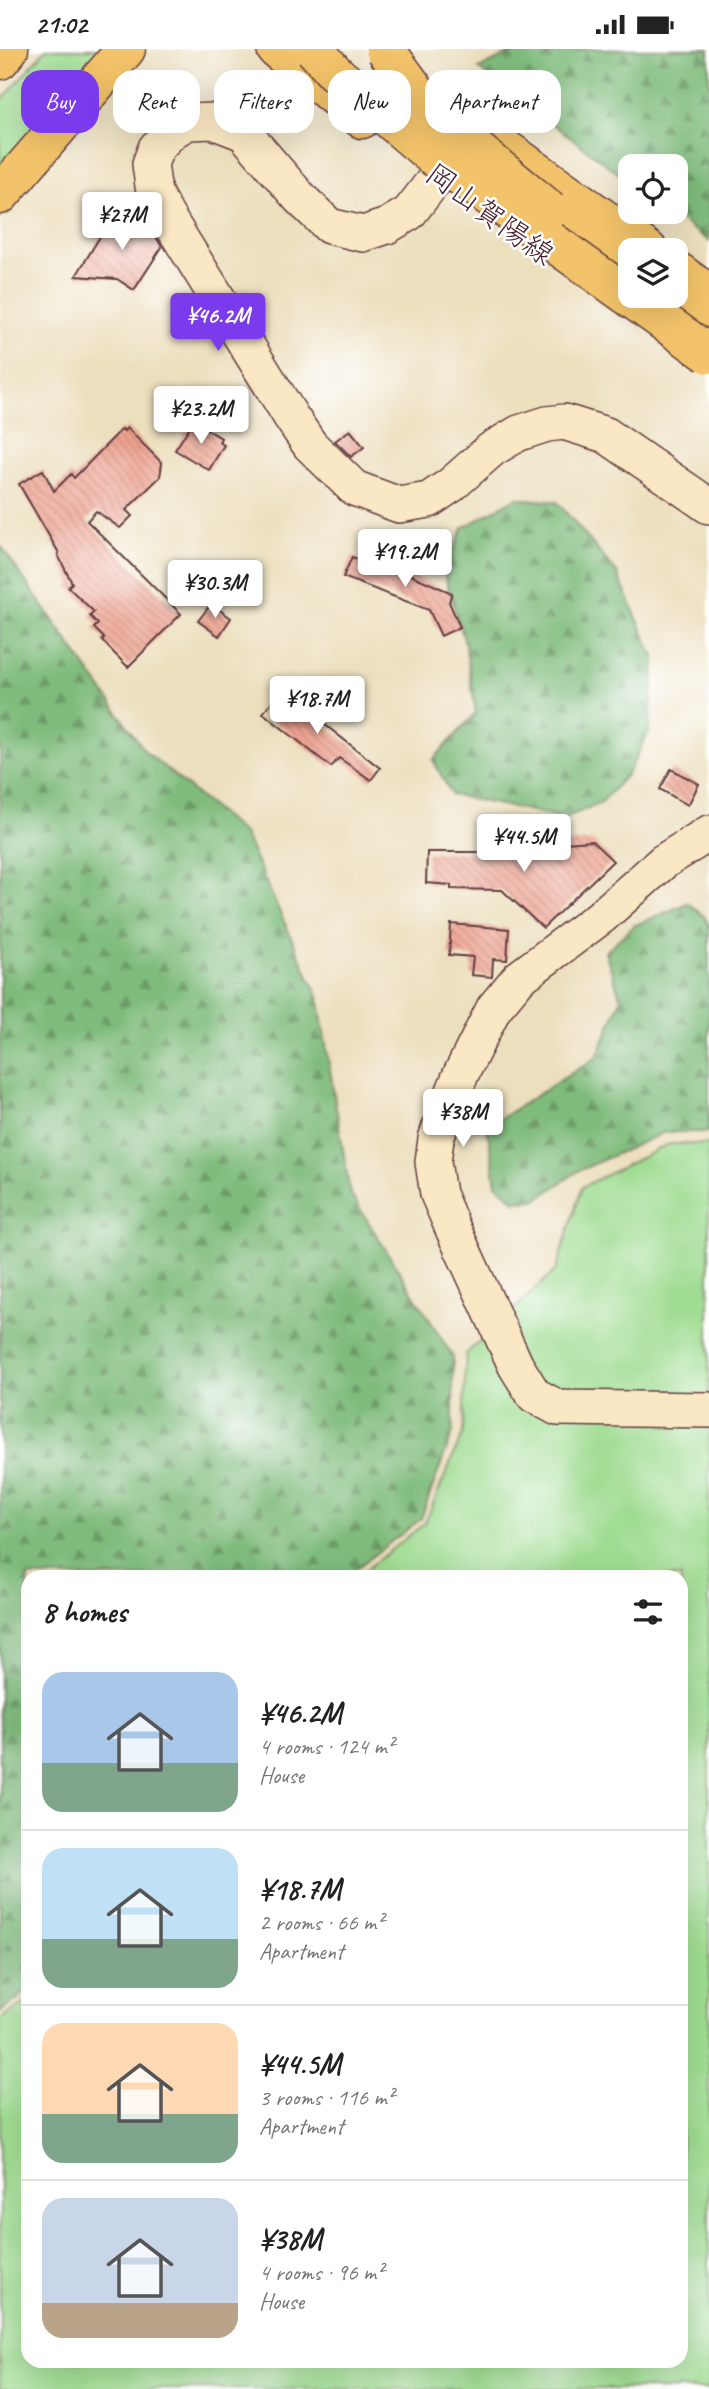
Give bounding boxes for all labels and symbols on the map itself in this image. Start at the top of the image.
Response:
street label: 岡山賀陽線 [418,155,562,273]
pin: ¥27M [81,193,163,252]
pin: ¥46.2M [161,293,275,353]
pin: ¥23.2M [144,387,258,446]
pin: ¥19.2M [348,529,462,589]
pin: ¥30.3M [158,561,272,620]
pin: ¥18.7M [260,677,374,736]
pin: ¥44.5M [467,815,581,874]
pin: ¥38M [422,1089,504,1149]

